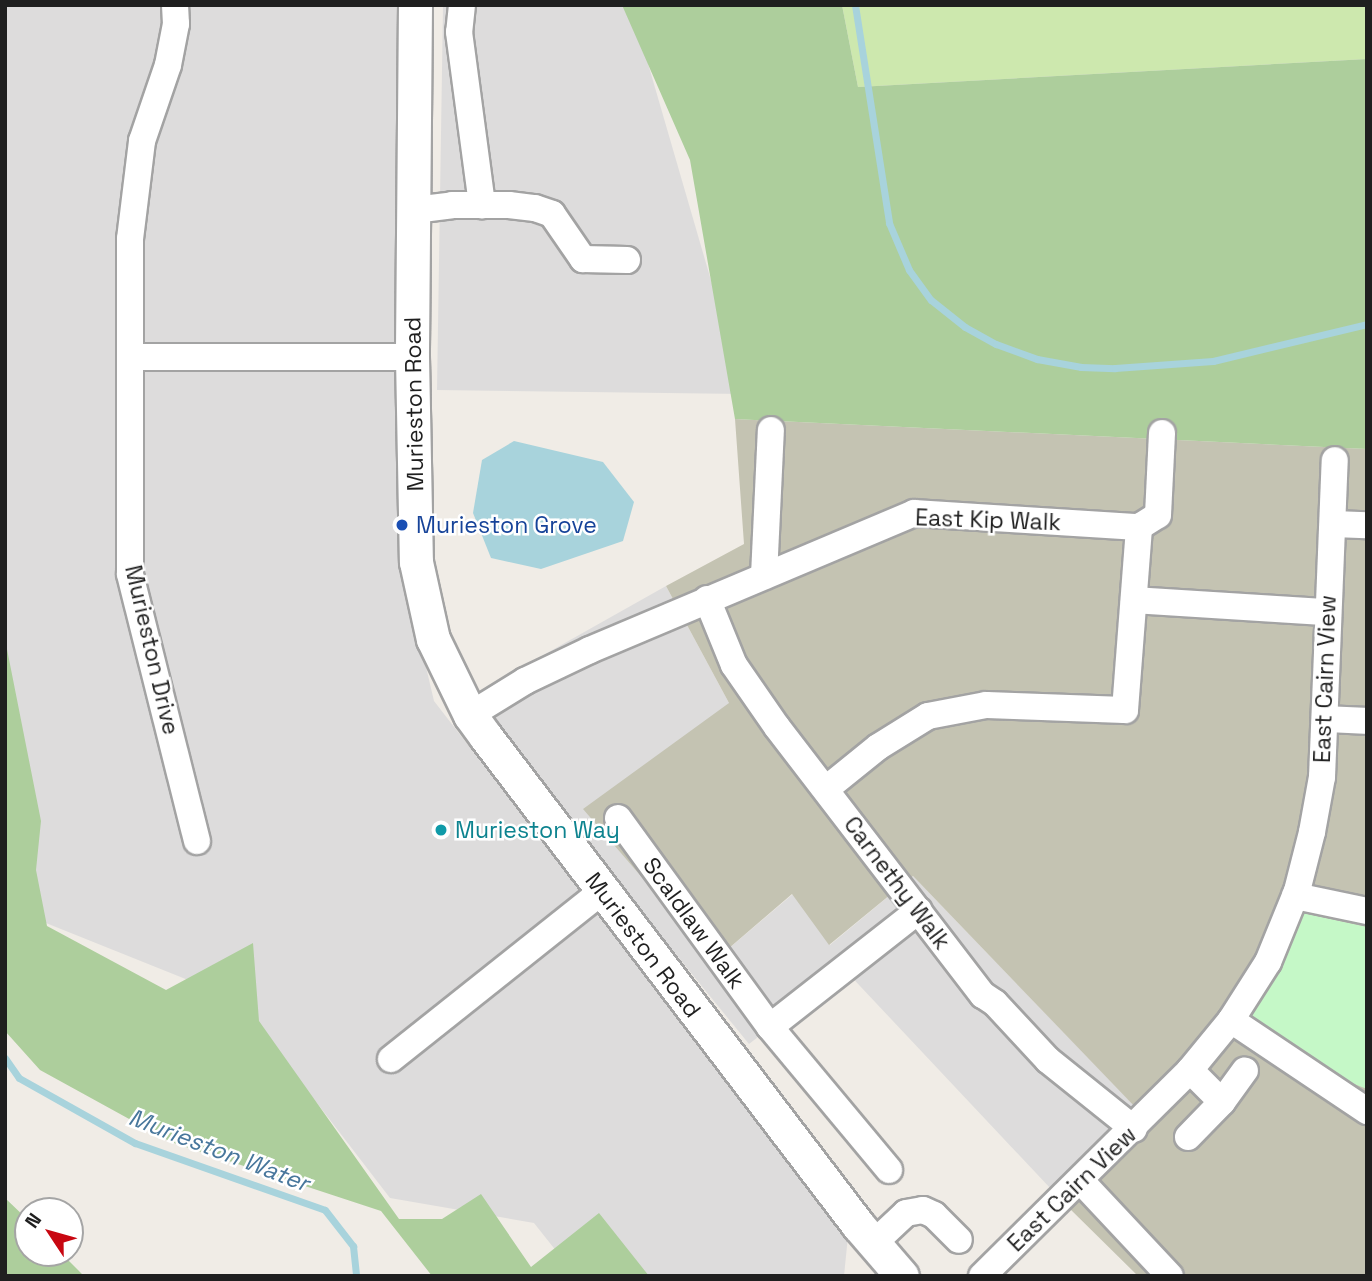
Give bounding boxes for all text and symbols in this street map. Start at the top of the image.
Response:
street label: Murieston Road [399,316,429,492]
street label: East Kip Walk [915,504,1061,536]
place label: Murieston Grove [416,511,597,539]
marker: Murieston Grove [394,517,410,533]
street label: Murieston Drive [119,562,185,738]
street label: East Cairn View [1308,594,1342,764]
street label: Carnethy Walk [838,811,956,955]
place label: Murieston Way [455,816,620,844]
marker: Murieston Way [433,822,449,838]
street label: Scaldlaw Walk [637,852,751,994]
street label: Murieston Road [579,867,707,1023]
water label: Murieston Water [125,1102,313,1198]
street label: East Cairn View [1002,1121,1142,1257]
north arrow [14,1197,84,1267]
text: N [19,1208,47,1233]

